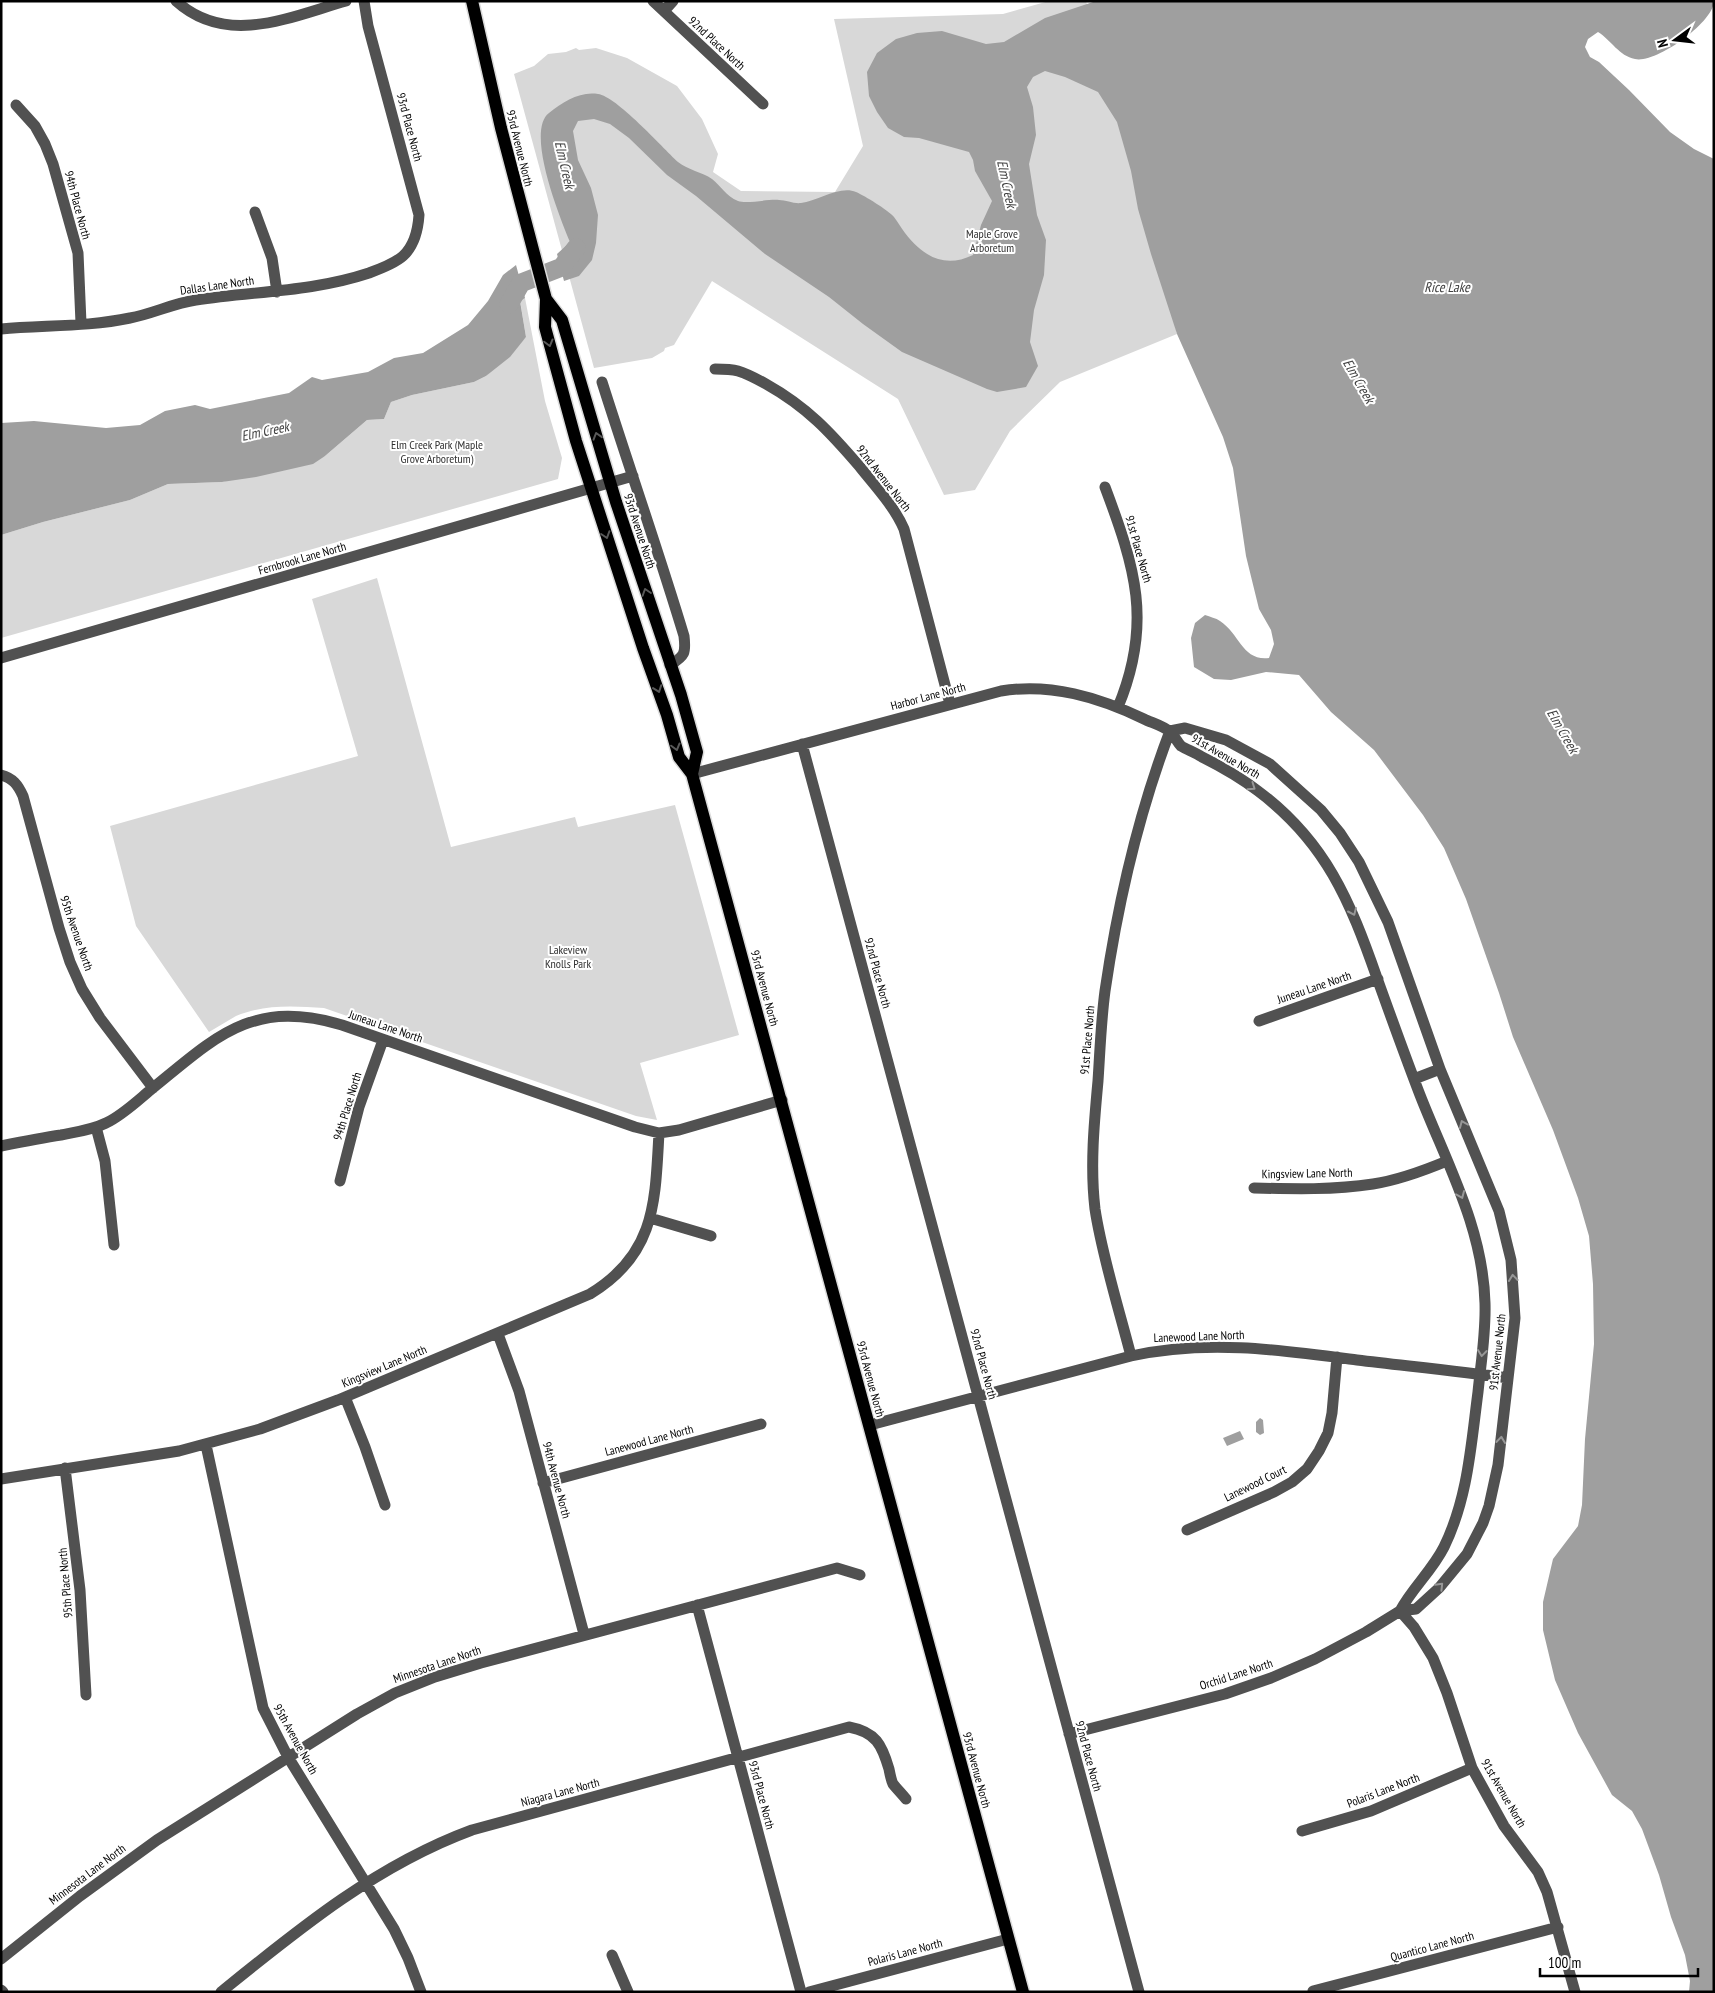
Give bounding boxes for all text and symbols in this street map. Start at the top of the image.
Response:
street label: 92nd Place North [685,13,749,73]
north arrow [1650,15,1700,65]
text: N [1653,37,1672,49]
street label: 93rd Place North [394,91,426,163]
street label: 93rd Avenue North [503,108,537,188]
water label: Elm Creek [551,139,580,192]
water label: Elm Creek [993,159,1021,211]
street label: 94th Place North [62,169,94,241]
park label: Maple Grove Arboretum [966,226,1018,255]
street label: Dallas Lane North [179,272,255,298]
water label: Rice Lake [1424,278,1471,296]
one-way arrow [543,338,554,347]
water label: Elm Creek [1339,356,1380,408]
water label: Elm Creek [240,417,292,445]
one-way arrow [593,432,603,441]
park label: Elm Creek Park (Maple Grove Arboretum) [391,437,483,466]
street label: 92nd Avenue North [853,442,915,514]
street label: 93rd Avenue North [621,491,659,571]
street label: 91st Place North [1122,514,1156,584]
one-way arrow [601,530,611,538]
street label: Fernbrook Lane North [256,538,348,578]
one-way arrow [641,589,651,597]
street label: Harbor Lane North [889,679,967,713]
one-way arrow [652,684,662,693]
water label: Elm Creek [1543,706,1584,758]
street label: 91st Avenue North [1189,730,1263,782]
one-way arrow [670,742,680,750]
one-way arrow [1247,781,1256,790]
street label: 95th Avenue North [57,894,97,972]
one-way arrow [1347,907,1358,916]
street label: 92nd Place North [861,936,895,1010]
park label: Lakeview Knolls Park [545,942,591,971]
street label: 93rd Avenue North [748,948,782,1028]
street label: Juneau Lane North [1274,967,1353,1007]
street label: 91st Place North [1077,1005,1097,1075]
street label: Juneau Lane North [346,1006,425,1046]
street label: 94th Place North [330,1070,364,1142]
one-way arrow [1459,1120,1470,1129]
street label: Kingsview Lane North [1262,1165,1352,1181]
one-way arrow [1455,1190,1466,1199]
one-way arrow [1508,1274,1519,1282]
street label: 91st Avenue North [1486,1313,1508,1391]
street label: 92nd Place North [967,1327,1001,1401]
street label: Lanewood Lane North [1153,1327,1245,1345]
street label: 93rd Avenue North [854,1339,888,1419]
street label: Kingsview Lane North [339,1341,429,1391]
one-way arrow [1477,1350,1488,1358]
street label: Lanewood Lane North [603,1421,695,1459]
one-way arrow [1495,1435,1506,1443]
street label: 94th Avenue North [540,1440,574,1520]
street label: Lanewood Court [1221,1461,1289,1504]
street label: 95th Place North [54,1547,76,1619]
one-way arrow [1434,1583,1443,1592]
street label: Minnesota Lane North [391,1642,483,1686]
street label: Orchid Lane North [1198,1655,1274,1693]
street label: 95th Avenue North [270,1701,322,1777]
street label: 92nd Place North [1072,1719,1106,1793]
street label: 93rd Avenue North [960,1730,994,1810]
street label: 91st Avenue North [1478,1756,1530,1830]
street label: 93rd Place North [746,1759,778,1831]
street label: Polaris Lane North [1345,1769,1421,1811]
street label: Niagara Lane North [519,1774,601,1810]
street label: Minnesota Lane North [46,1840,128,1908]
street label: Quantico Lane North [1389,1928,1475,1964]
street label: Polaris Lane North [866,1935,944,1969]
scale bar [1540,1946,1698,1978]
text: 100 m [1548,1953,1581,1972]

